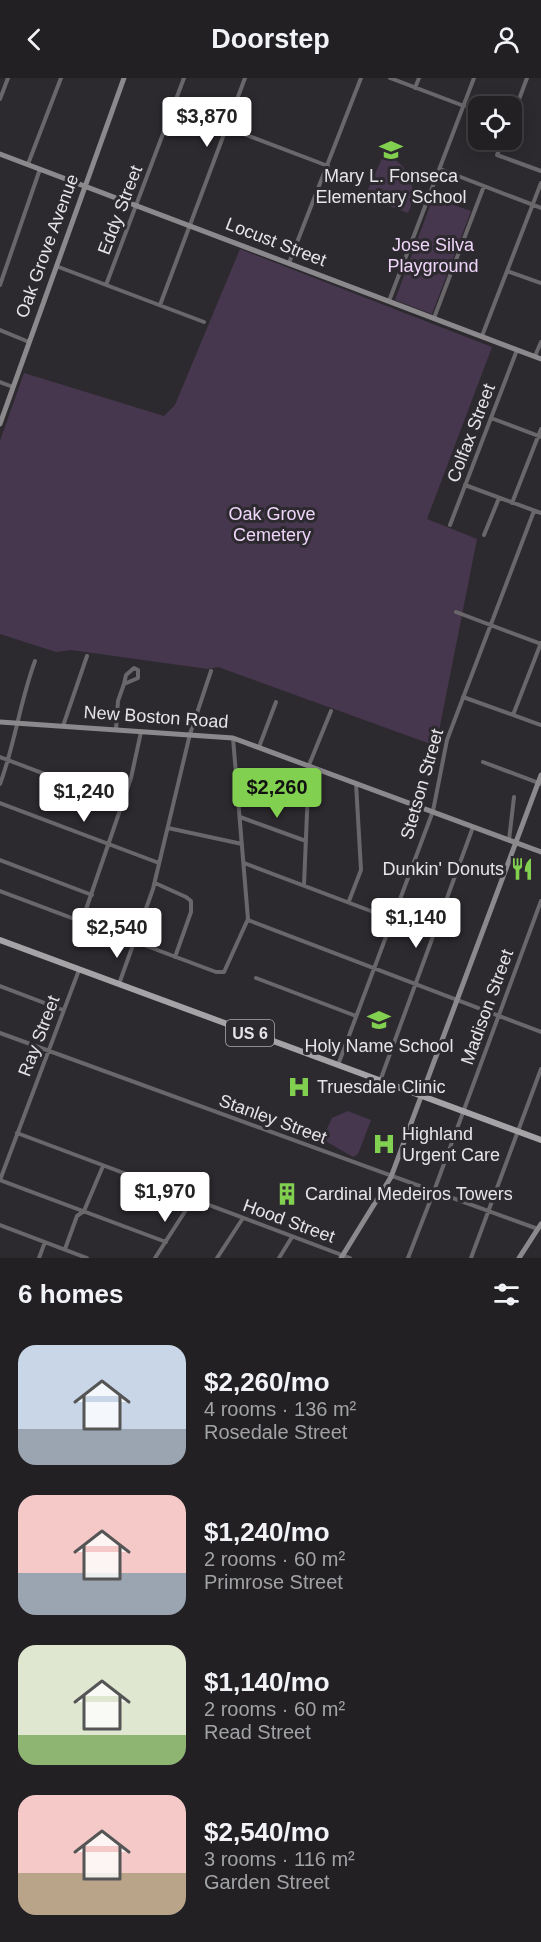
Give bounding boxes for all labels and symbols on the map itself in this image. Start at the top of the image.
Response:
pin: $3,870 [158,97,256,148]
school or university icon: Mary L. Fonseca Elementary School [378,137,404,163]
street label: Eddy Street [94,163,146,257]
place label: Mary L. Fonseca Elementary School [315,166,467,207]
street label: Oak Grove Avenue [12,171,82,321]
street label: Locust Street [223,214,329,270]
park label: Jose Silva Playground [387,235,479,276]
street label: Colfax Street [443,381,499,485]
park label: Oak Grove Cemetery [228,504,316,545]
street label: New Boston Road [83,702,229,732]
street label: Stetson Street [397,726,447,842]
pin: $2,260 [228,768,326,819]
pin: $1,240 [35,772,133,823]
restaurant icon: Dunkin' Donuts [509,856,535,882]
place label: Dunkin' Donuts [383,859,504,879]
pin: $1,140 [367,898,465,949]
pin: $2,540 [68,908,166,959]
street label: Madison Street [457,947,517,1067]
street label: Ray Street [14,993,64,1079]
school or university icon: Holy Name School [366,1007,392,1033]
road number: US 6 [226,1020,274,1046]
place label: Holy Name School [304,1036,454,1056]
hospital icon: Truesdale Clinic [286,1074,312,1100]
place label: Truesdale Clinic [317,1077,445,1097]
street label: Stanley Street [216,1090,330,1148]
place label: Highland Urgent Care [402,1124,500,1165]
hospital icon: Highland Urgent Care [371,1131,397,1157]
pin: $1,970 [116,1172,214,1223]
building icon: Cardinal Medeiros Towers [274,1181,300,1207]
place label: Cardinal Medeiros Towers [305,1184,513,1204]
street label: Hood Street [240,1195,338,1247]

